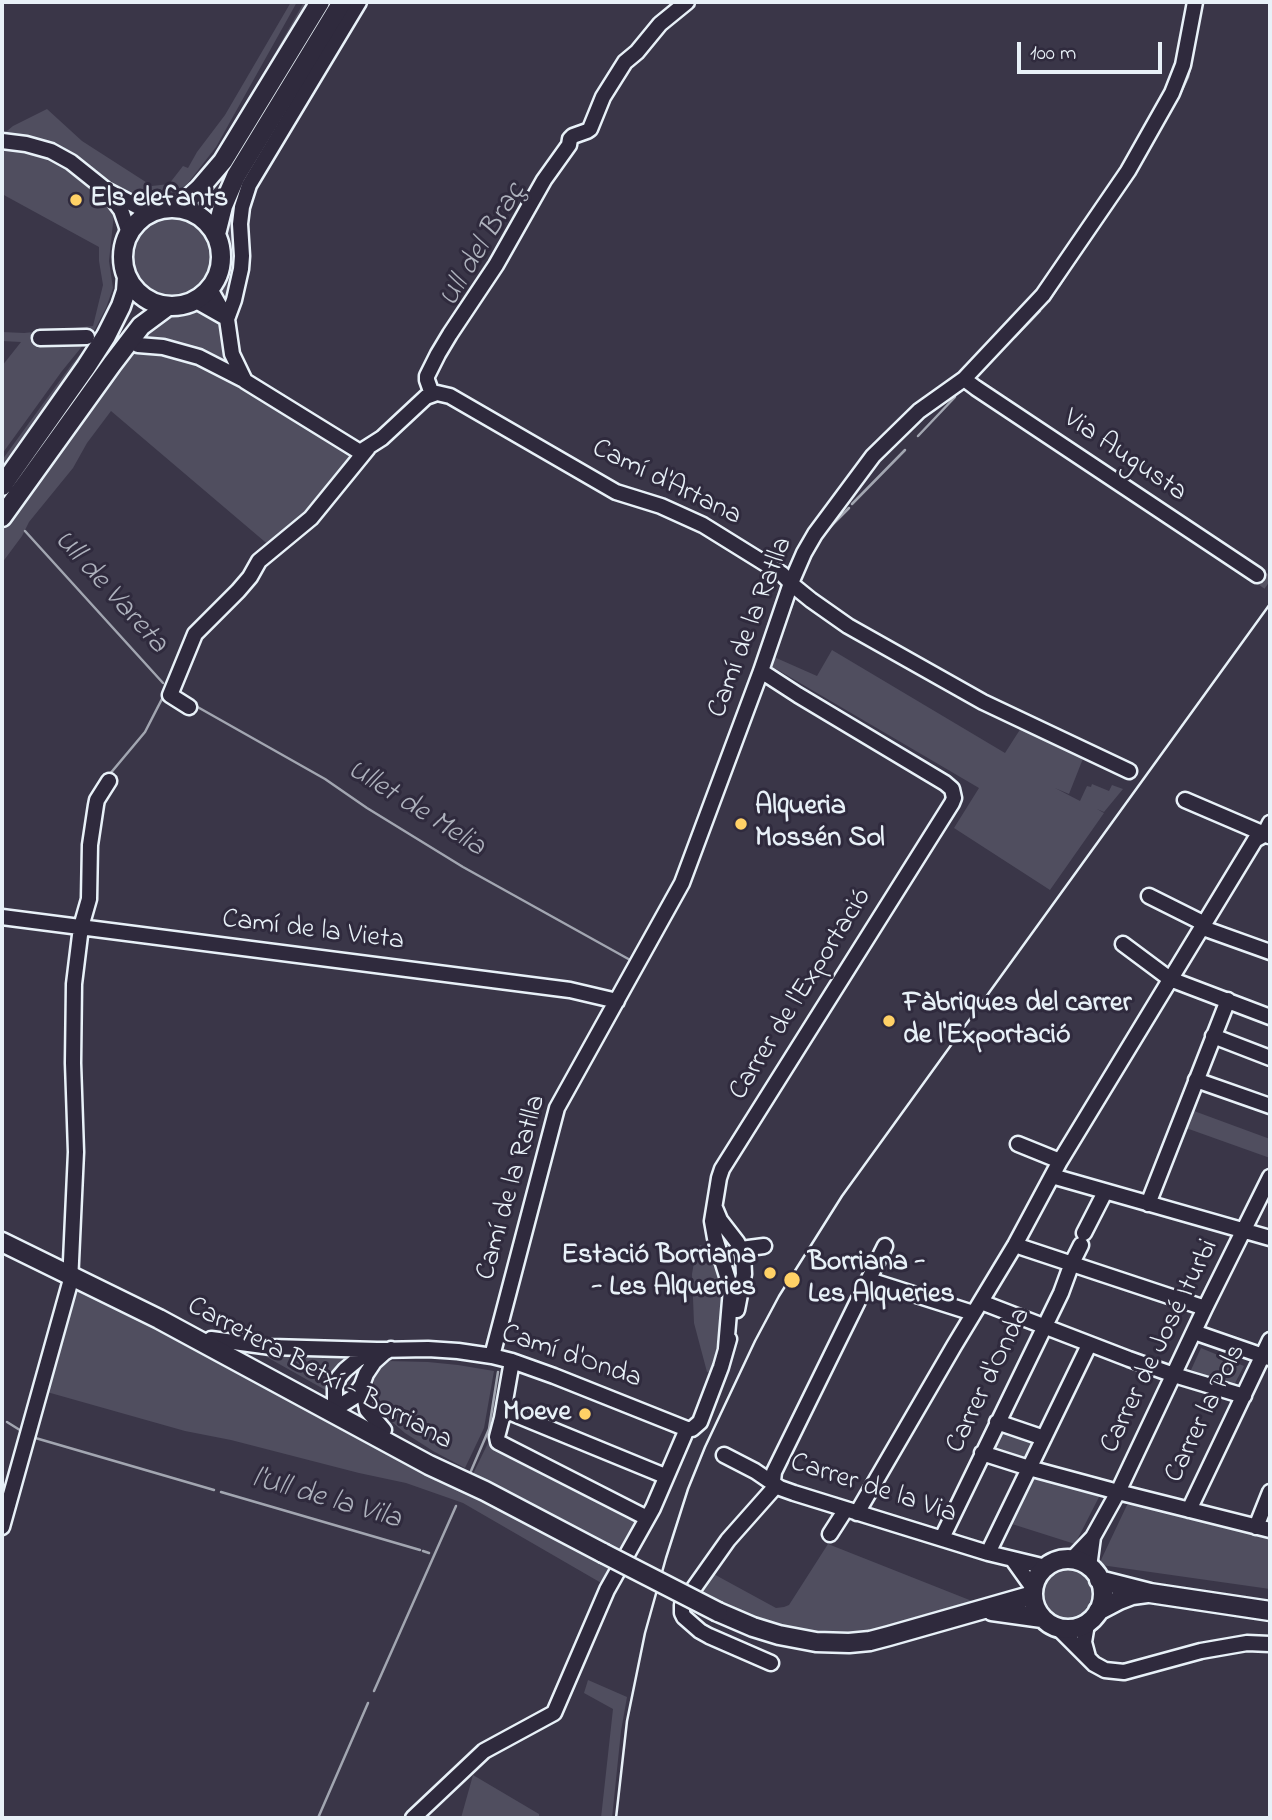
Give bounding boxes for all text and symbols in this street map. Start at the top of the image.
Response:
scale bar [1020,28,1165,72]
text: 100 m [1030,39,1076,69]
water label: Ull del Braç [433,177,535,315]
place label: Els elefants [90,183,228,217]
marker: Els elefants [68,192,84,208]
street label: Via Augusta [1056,403,1192,511]
street label: Camí d'Artana [586,433,746,535]
water label: Ull de Vareta [44,524,174,662]
street label: Camí de la Ratlla [702,533,802,723]
water label: Ullet de Melia [339,753,491,867]
place label: Alqueria Mossén Sol [755,791,885,857]
marker: Alqueria Mossén Sol [733,816,749,832]
street label: Carrer de l'Exportació [723,883,881,1107]
street label: Camí de la Vieta [220,904,406,960]
place label: Fàbriques del carrer de l'Exportació [903,988,1131,1054]
marker: Fàbriques del carrer de l'Exportació [881,1013,897,1029]
street label: Camí de la Ratlla [471,1092,555,1284]
street label: Carrer de José Iturbi [1095,1235,1227,1459]
place label: Estació Borriana - Les Alqueries [561,1240,756,1306]
place label: Borriana - Les Alqueries [808,1247,955,1313]
marker: Estació Borriana - Les Alqueries [762,1265,778,1281]
marker: Borriana - Les Alqueries [782,1270,802,1290]
street label: Carretera Betxí - Borriana [180,1291,458,1459]
street label: Carrer d'Onda [940,1303,1040,1459]
street label: Camí d'Onda [497,1318,645,1398]
street label: Carrer la Pols [1159,1339,1255,1489]
place label: Moeve [503,1397,571,1431]
marker: Moeve [577,1406,593,1422]
street label: Carrer de la Via [786,1447,960,1533]
water label: l'Ull de la Vila [247,1463,405,1539]

